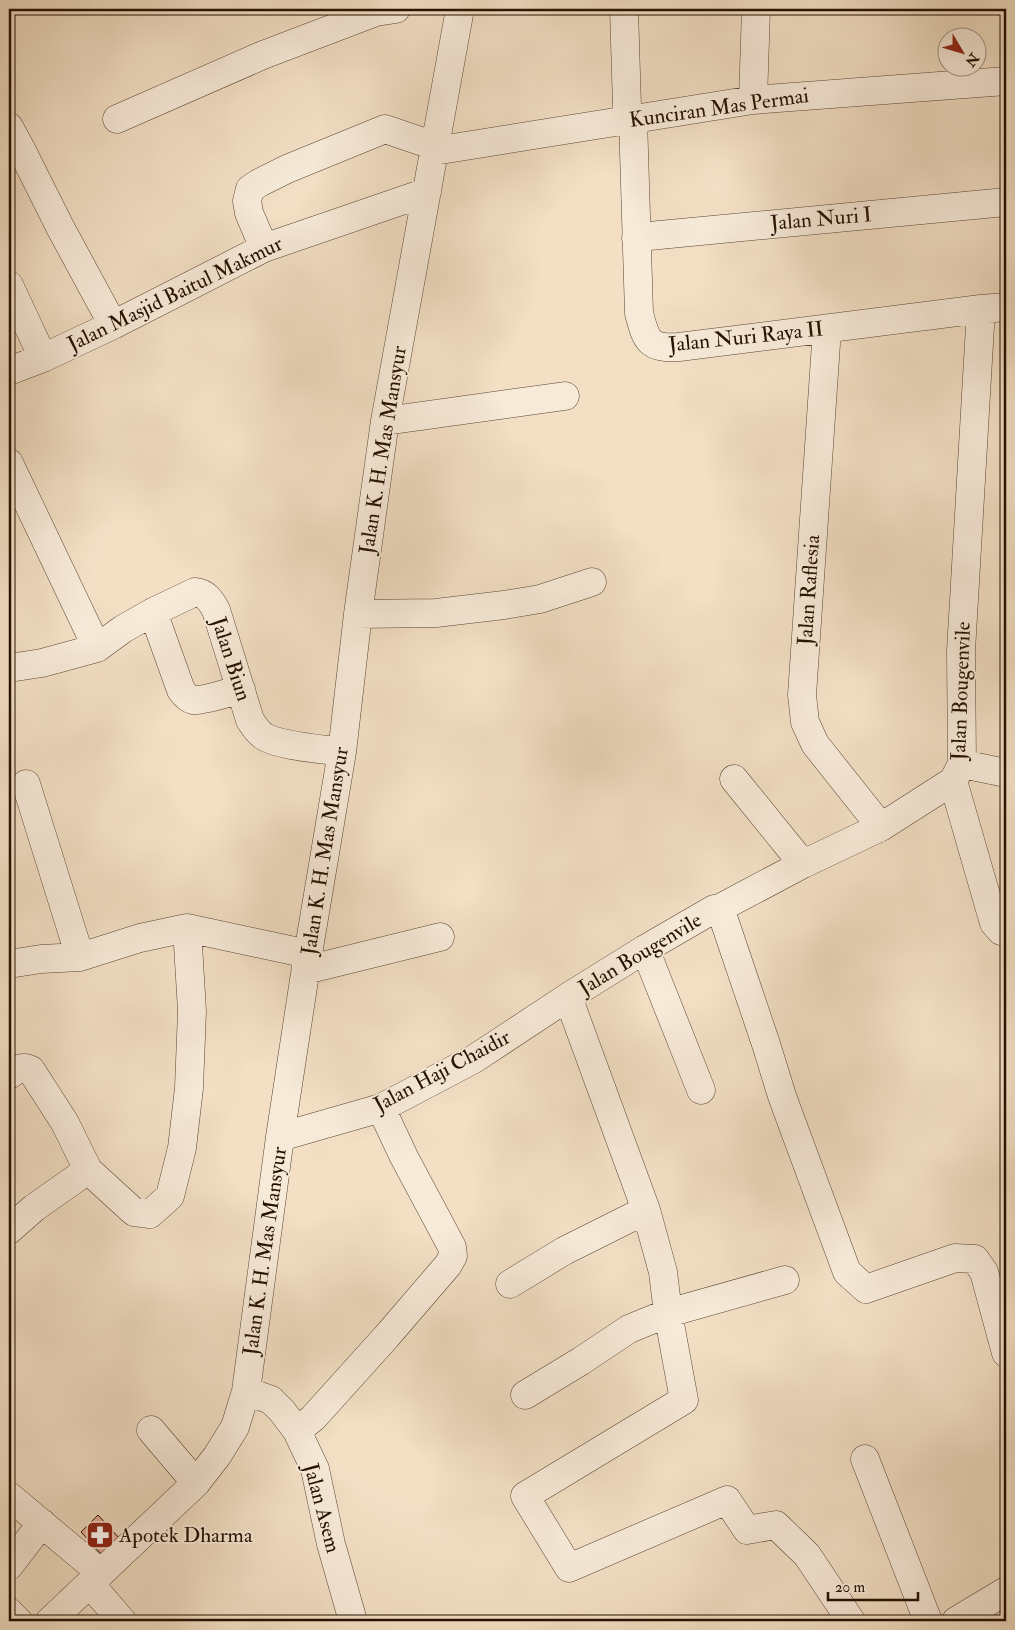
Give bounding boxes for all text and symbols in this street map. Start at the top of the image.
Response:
north arrow [938,28,988,78]
text: N [961,49,983,70]
street label: Kunciran Mas Permai [627,82,811,134]
street label: Jalan Nuri I [768,201,873,237]
street label: Jalan Masjid Baitul Makmur [62,230,287,358]
street label: Jalan Nuri Raya II [666,315,825,359]
street label: Jalan K. H. Mas Mansyur [353,344,413,557]
street label: Jalan Raflesia [792,533,826,647]
street label: Jalan Biun [204,613,257,705]
street label: Jalan Bougenvile [945,621,977,762]
street label: Jalan K. H. Mas Mansyur [295,745,355,958]
street label: Jalan Bougenvile [573,906,707,1002]
street label: Jalan Haji Chaidir [368,1024,515,1119]
street label: Jalan K. H. Mas Mansyur [237,1145,293,1358]
street label: Jalan Asem [297,1459,347,1556]
pharmacy icon: Apotek Dharma [85,1520,115,1550]
place label: Apotek Dharma [118,1522,253,1549]
scale bar [828,1570,918,1602]
text: 20 m [835,1578,865,1597]

